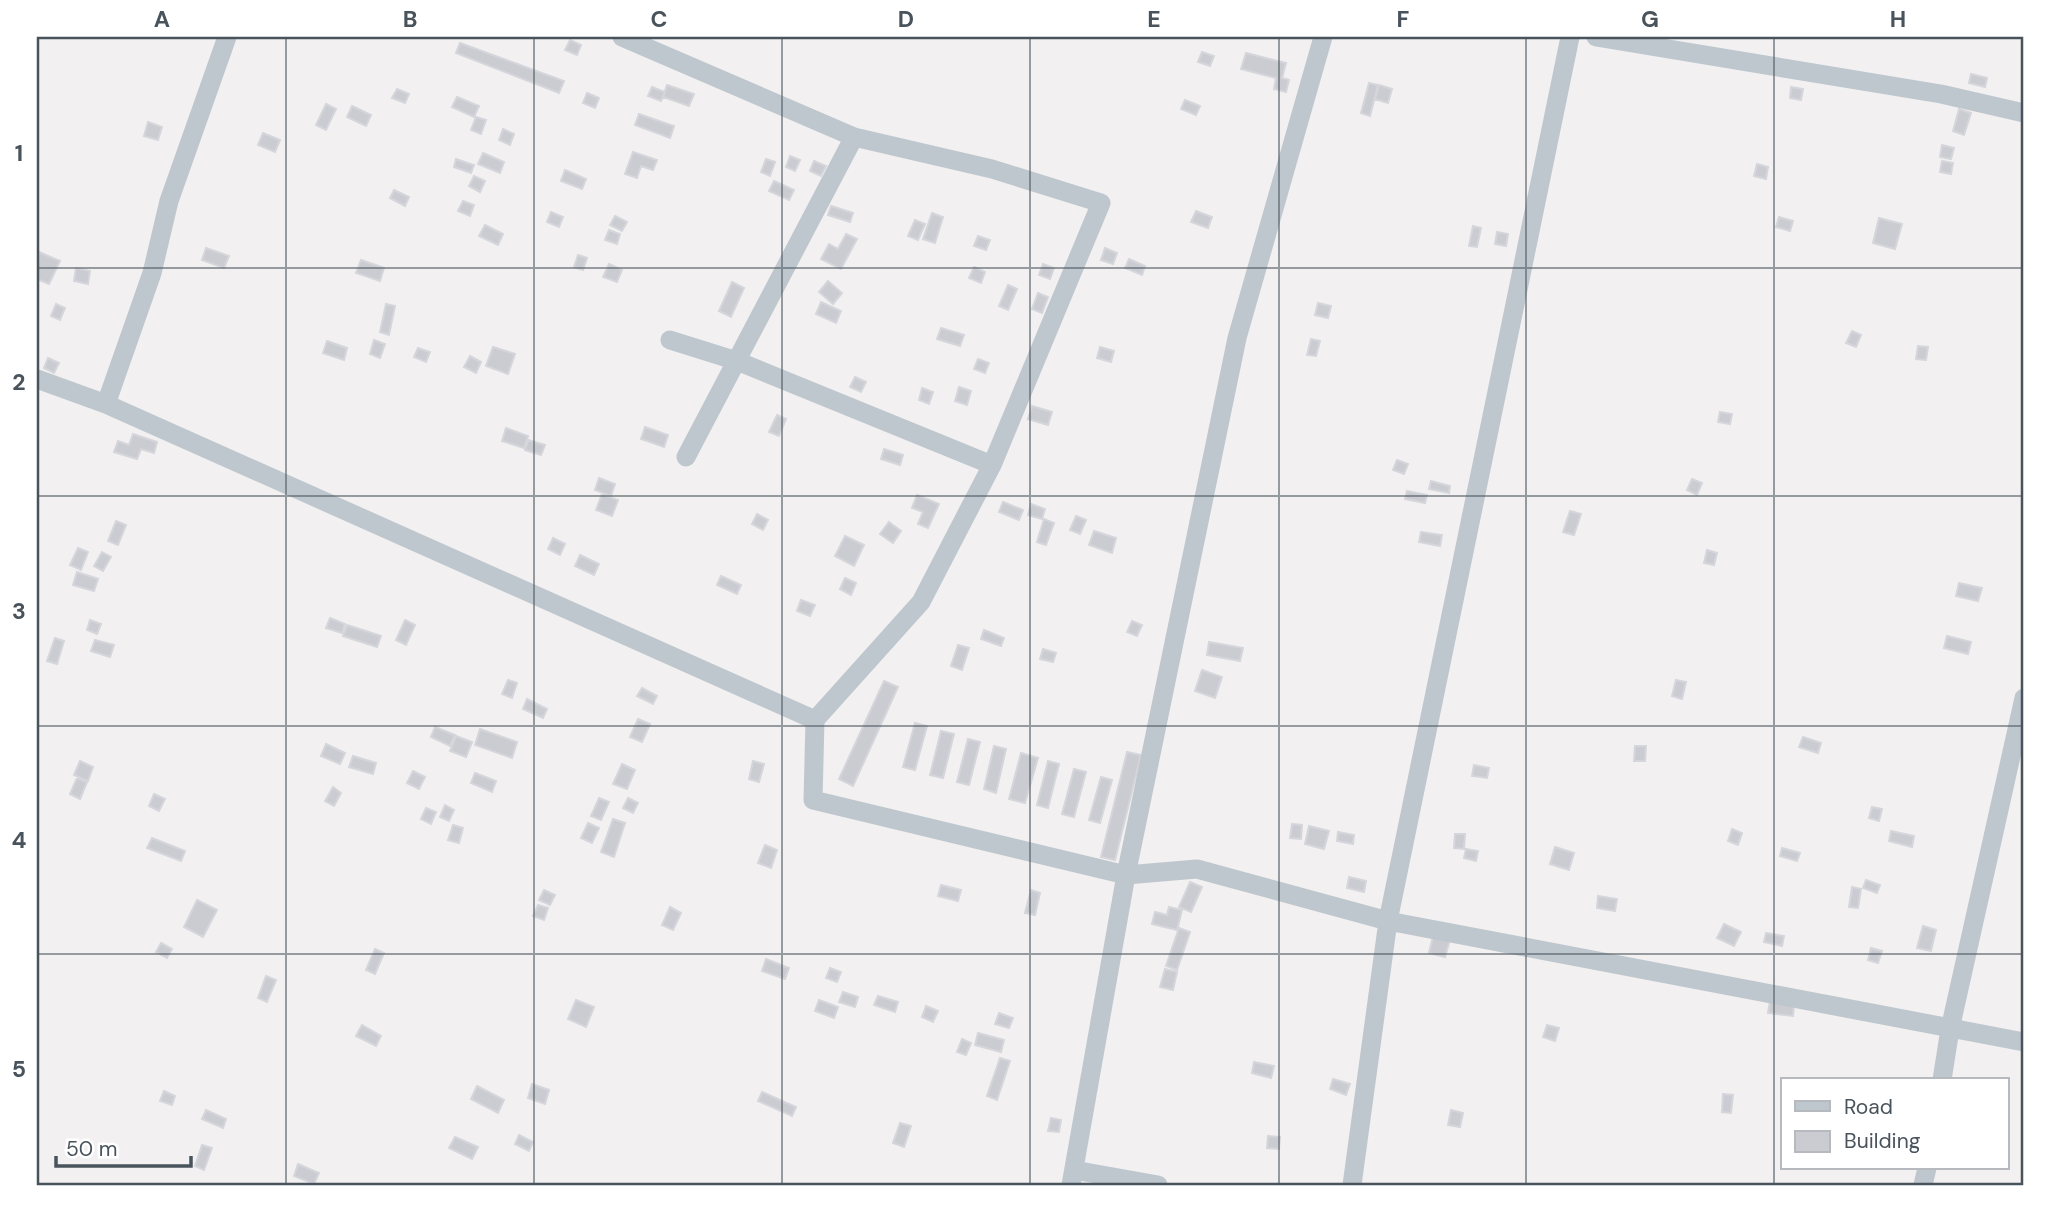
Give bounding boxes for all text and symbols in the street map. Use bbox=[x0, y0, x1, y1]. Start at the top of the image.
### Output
text: A bbox=[154, 4, 170, 34]
text: B bbox=[403, 4, 417, 34]
text: C bbox=[651, 4, 667, 34]
text: D bbox=[898, 4, 914, 34]
text: E bbox=[1147, 4, 1161, 34]
text: F bbox=[1397, 4, 1410, 34]
text: G bbox=[1641, 4, 1659, 34]
text: H bbox=[1890, 4, 1906, 34]
text: 1 bbox=[15, 138, 23, 168]
text: 2 bbox=[12, 367, 26, 397]
text: 3 bbox=[12, 596, 26, 626]
text: 4 bbox=[12, 825, 27, 855]
text: 5 bbox=[12, 1054, 26, 1084]
legend bbox=[1781, 1078, 2008, 1170]
text: Road bbox=[1844, 1093, 1893, 1121]
scale bar bbox=[56, 1124, 191, 1168]
text: Building bbox=[1844, 1127, 1921, 1155]
text: 50 m bbox=[66, 1135, 117, 1163]

